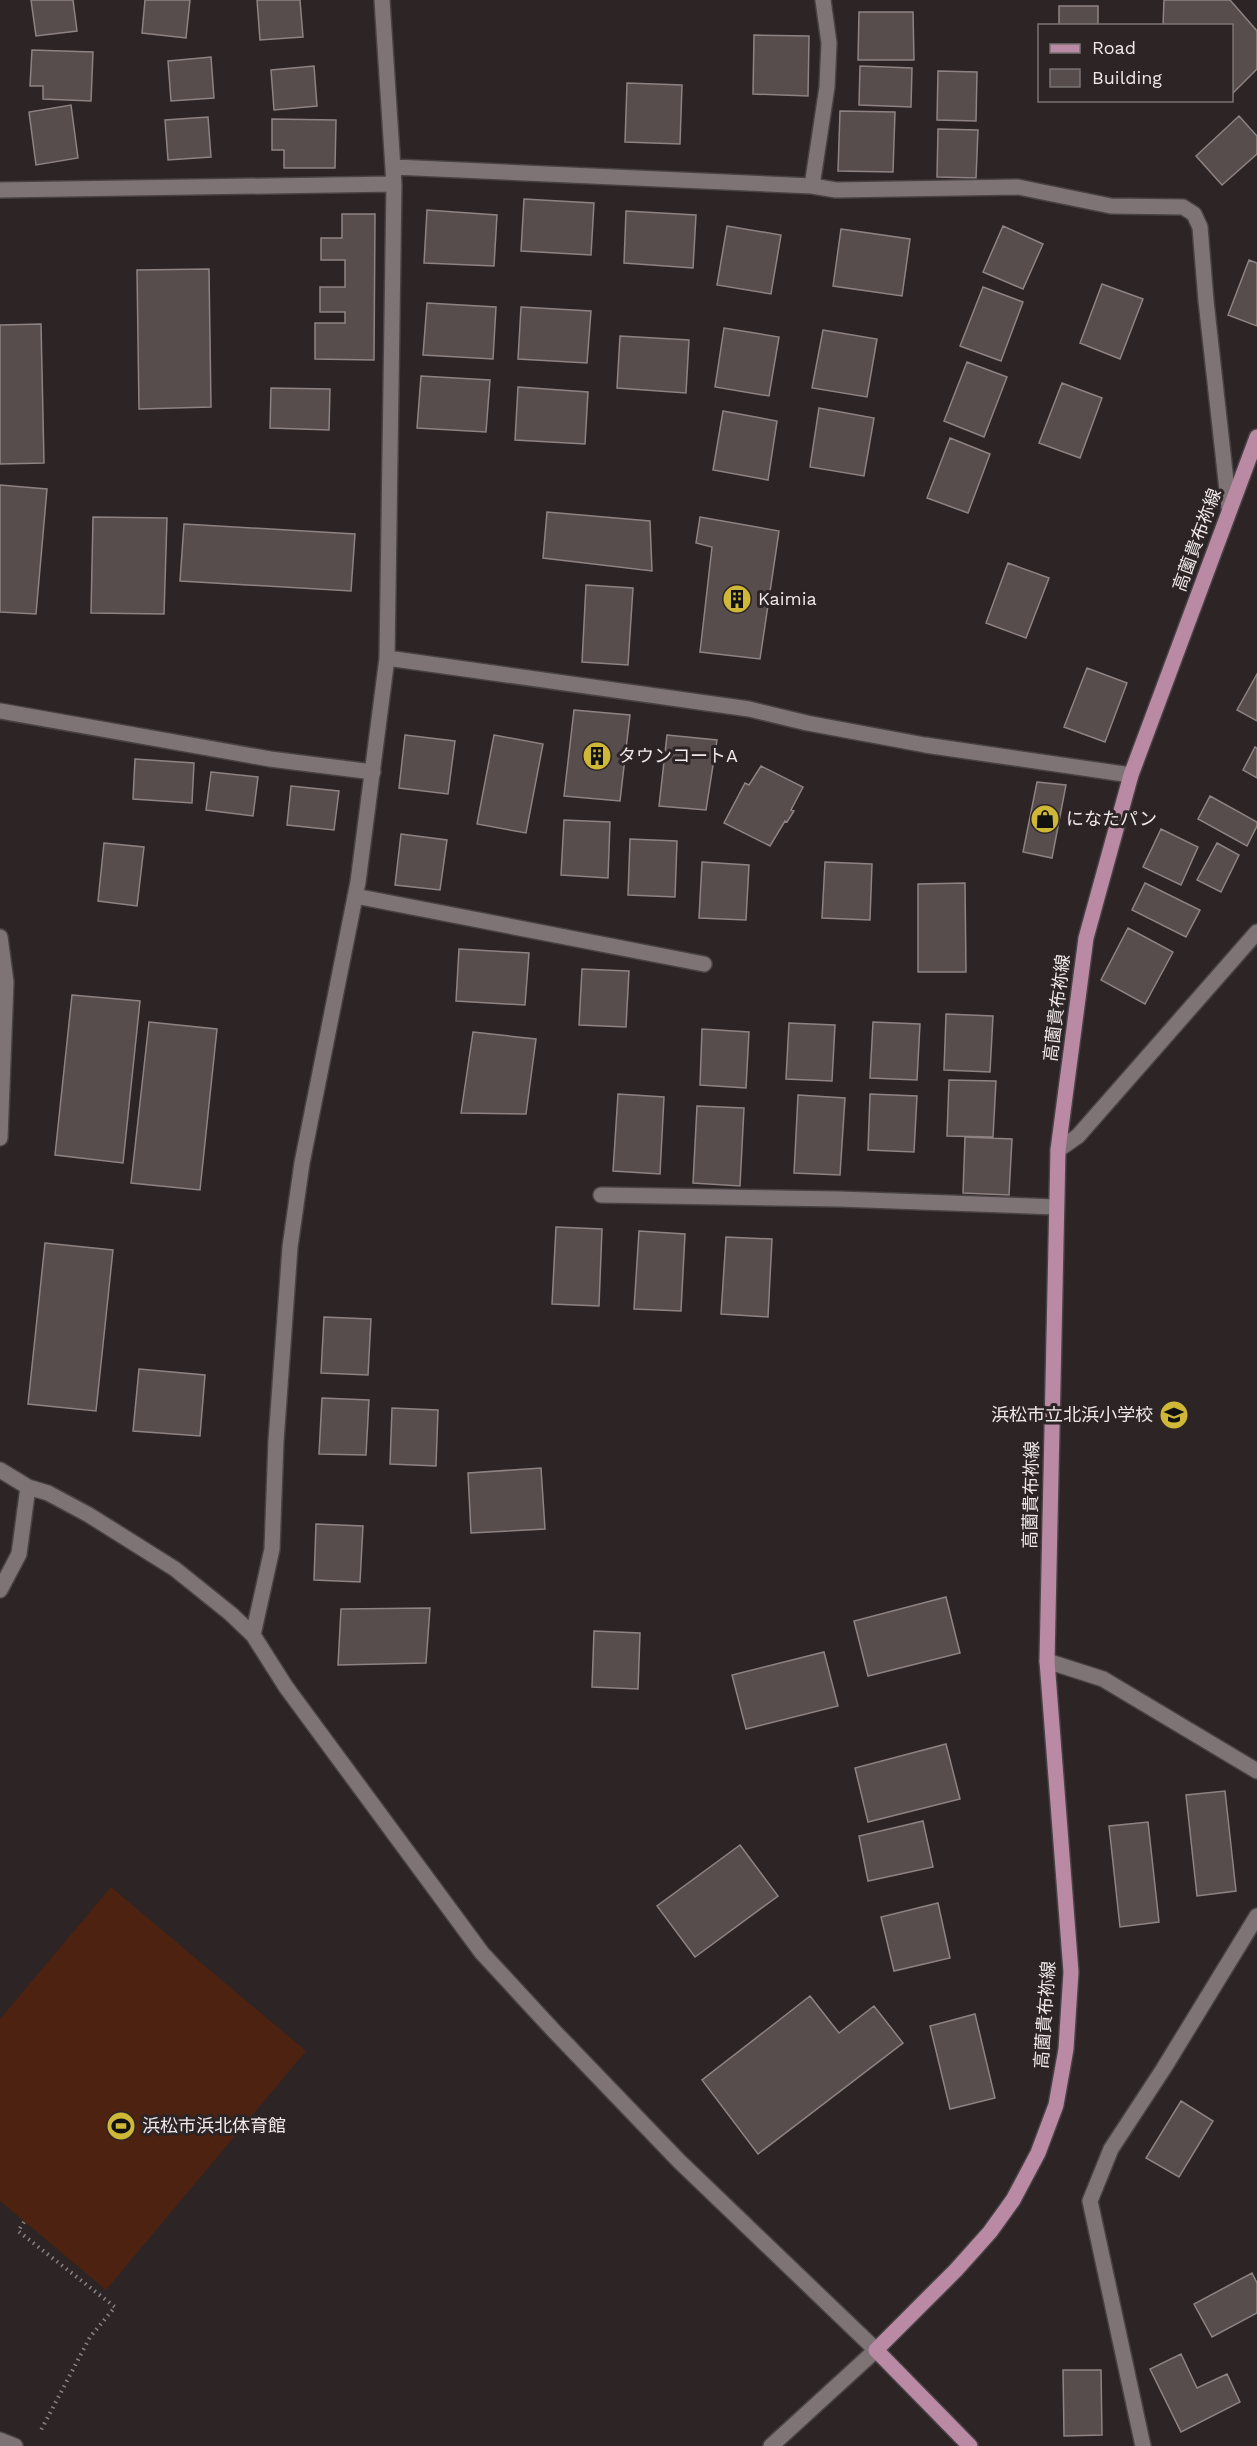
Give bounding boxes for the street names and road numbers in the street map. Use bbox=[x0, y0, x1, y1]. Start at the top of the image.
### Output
street label: 高薗貴布祢線 bbox=[1168, 485, 1225, 594]
street label: 高薗貴布祢線 bbox=[1040, 953, 1074, 1063]
street label: 高薗貴布祢線 bbox=[1019, 1441, 1042, 1549]
street label: 高薗貴布祢線 bbox=[1030, 1960, 1059, 2070]

